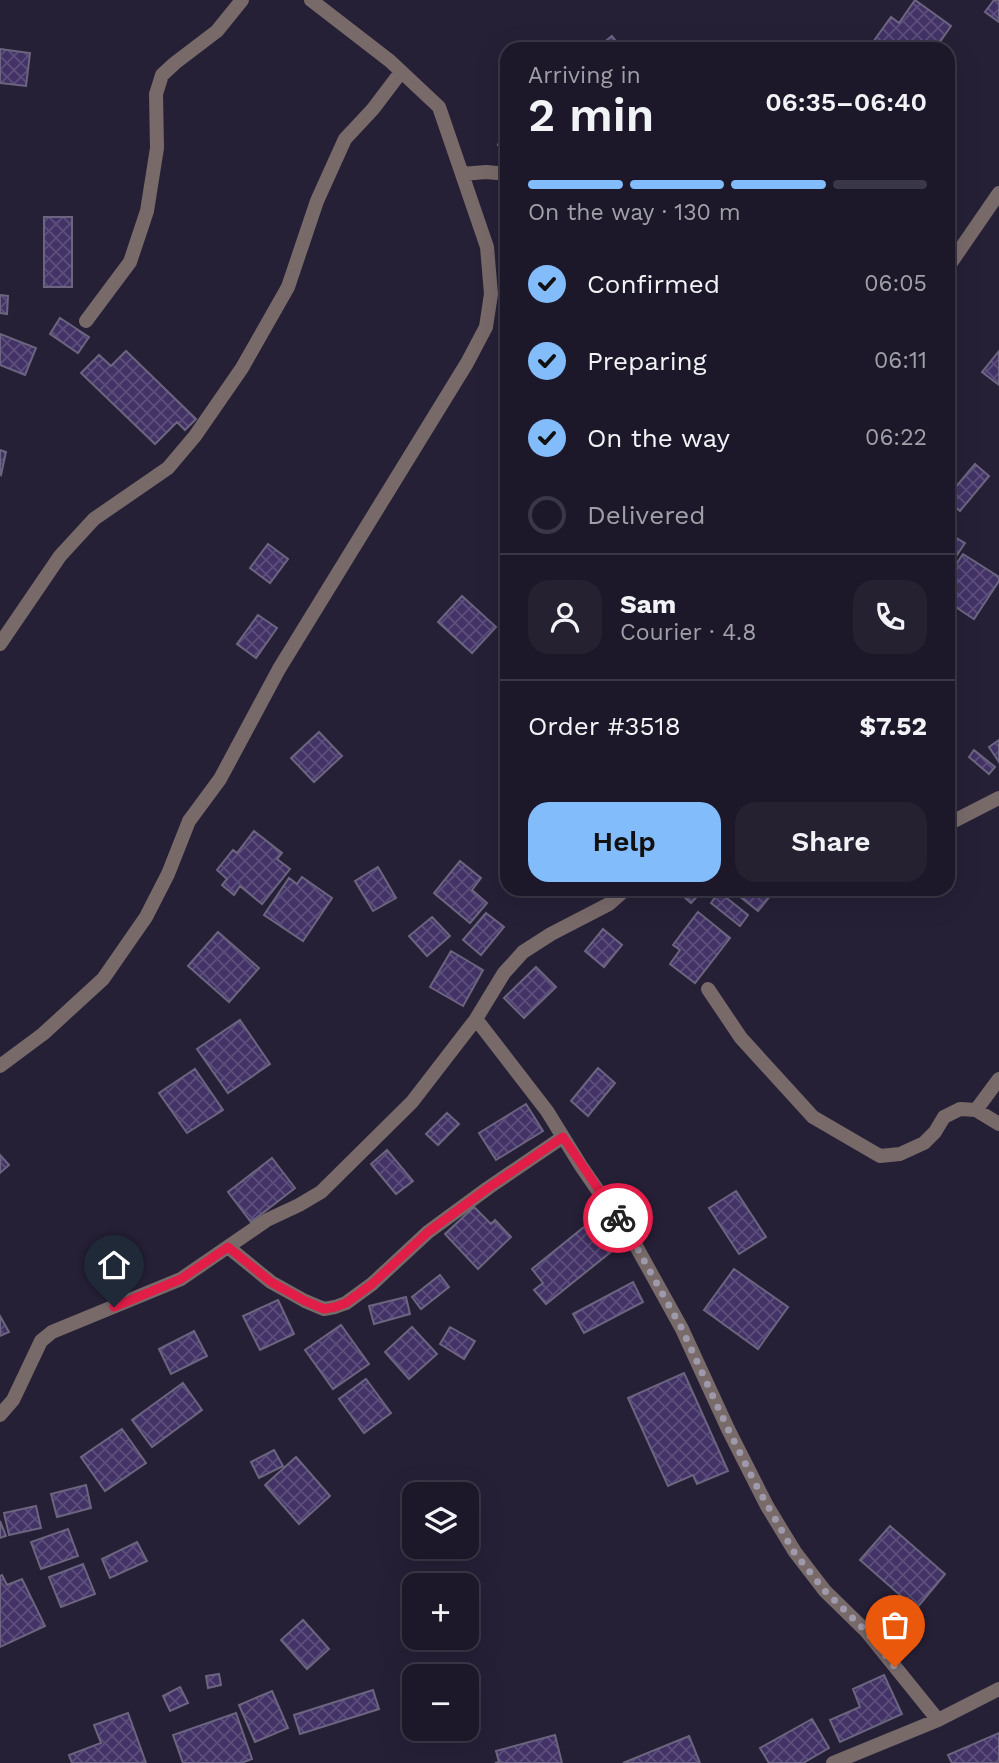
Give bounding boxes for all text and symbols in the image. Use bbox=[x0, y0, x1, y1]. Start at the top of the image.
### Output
text: Arriving in bbox=[528, 62, 641, 89]
text: 06:35–06:40 bbox=[765, 87, 927, 117]
text: 2 min bbox=[528, 88, 654, 142]
text: On the way · 130 m bbox=[528, 199, 741, 226]
icon: check bbox=[528, 265, 566, 303]
text: Confirmed bbox=[587, 269, 720, 299]
text: 06:05 bbox=[864, 270, 927, 297]
icon: check bbox=[528, 342, 566, 380]
text: Preparing bbox=[587, 346, 707, 376]
text: 06:11 bbox=[874, 347, 927, 374]
icon: check bbox=[528, 419, 566, 457]
text: On the way bbox=[587, 423, 730, 453]
text: 06:22 bbox=[865, 424, 927, 451]
text: Delivered bbox=[587, 500, 706, 530]
button: person bbox=[528, 580, 602, 654]
button: phone bbox=[853, 580, 927, 654]
text: Sam bbox=[620, 589, 676, 619]
text: Courier · 4.8 bbox=[620, 619, 756, 646]
text: Order #3518 bbox=[528, 711, 681, 741]
text: $7.52 bbox=[859, 711, 927, 741]
button: Help bbox=[528, 802, 721, 882]
button: Share bbox=[735, 802, 927, 882]
courier bbox=[583, 1183, 653, 1253]
icon: bike bbox=[599, 1199, 637, 1237]
pin bbox=[84, 1235, 144, 1307]
icon: home bbox=[95, 1246, 133, 1284]
map controls bbox=[402, 1482, 479, 1741]
button: layers bbox=[402, 1482, 479, 1559]
button: + bbox=[402, 1573, 479, 1650]
pin bbox=[865, 1595, 925, 1667]
icon: bag bbox=[876, 1606, 914, 1644]
button: − bbox=[402, 1664, 479, 1741]

